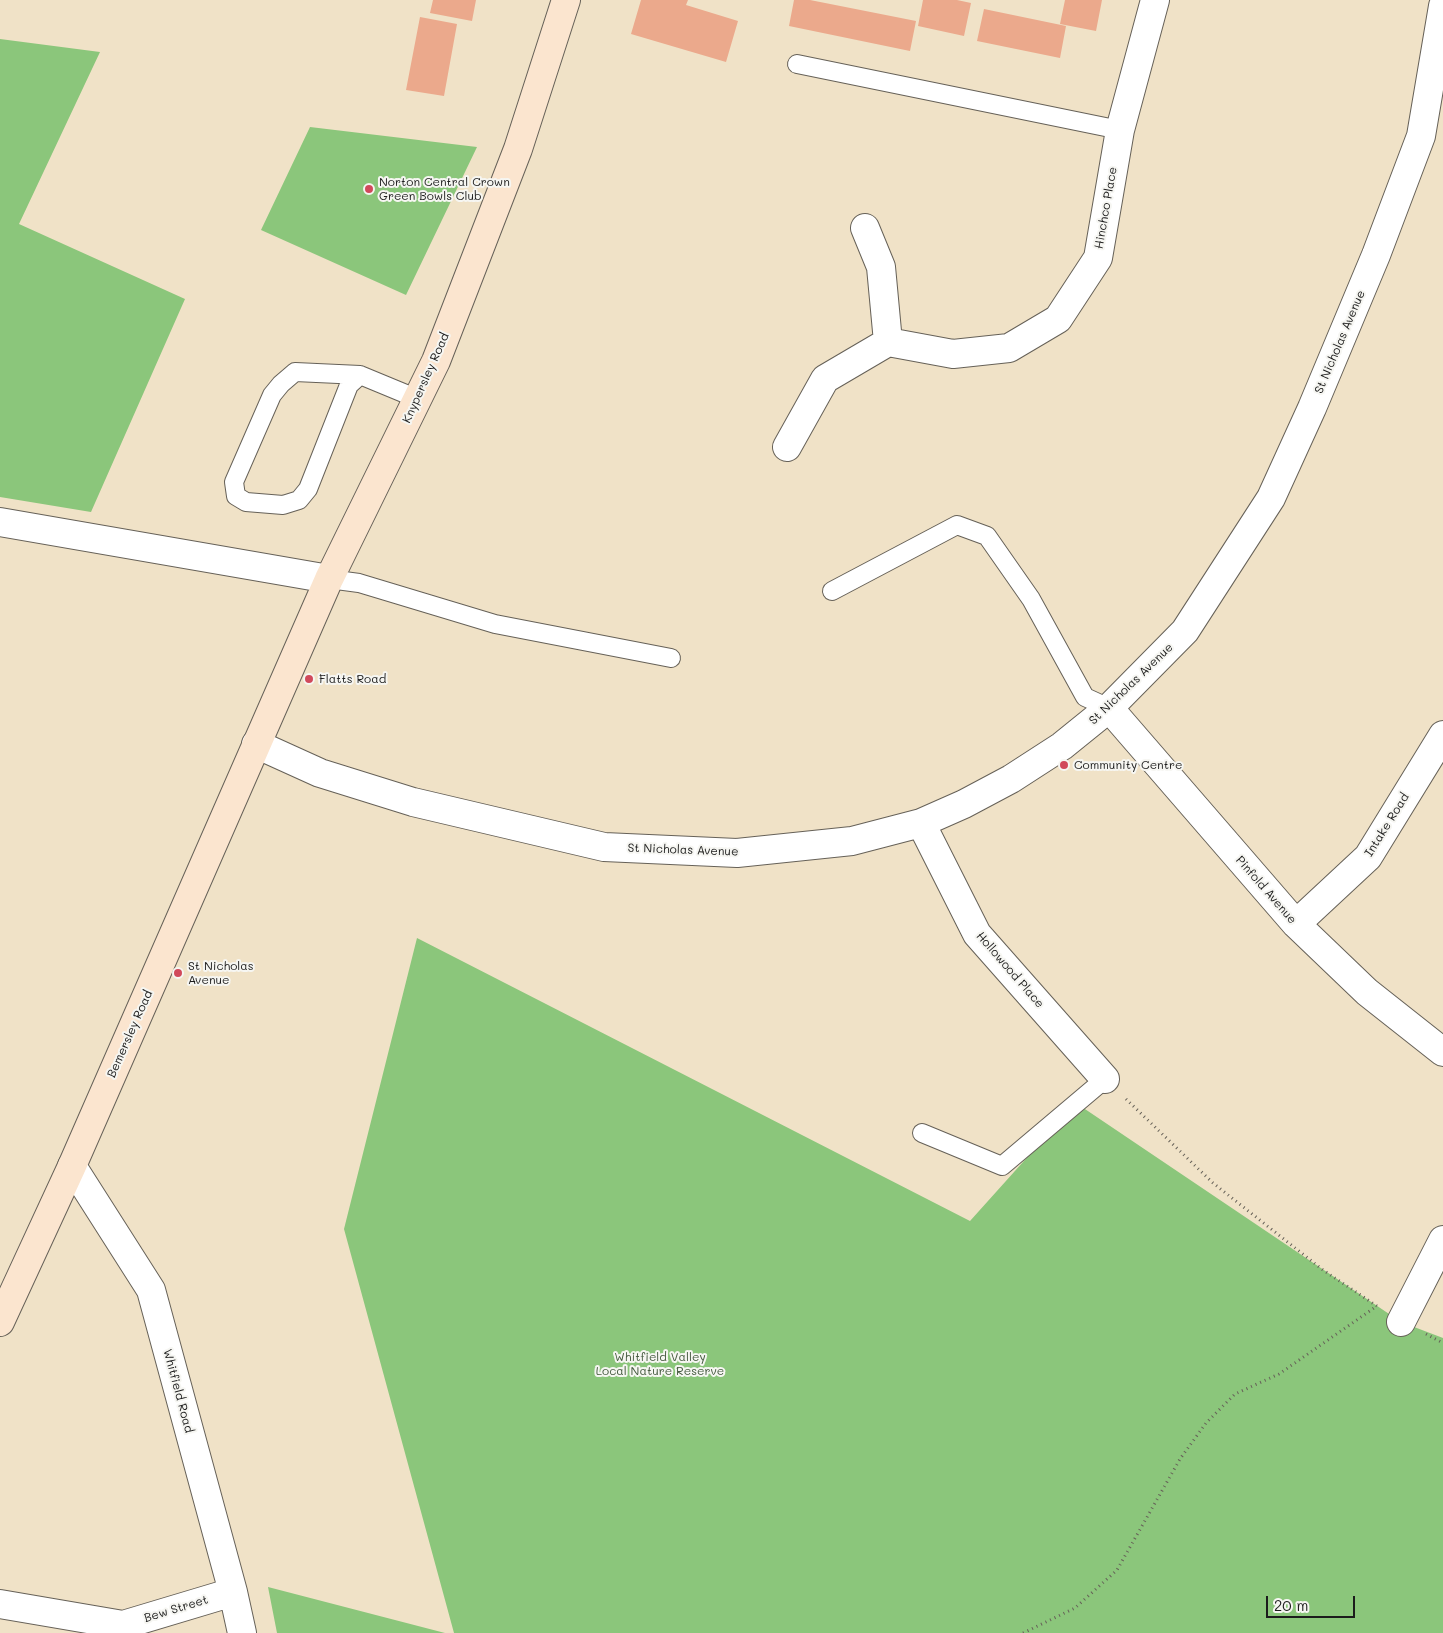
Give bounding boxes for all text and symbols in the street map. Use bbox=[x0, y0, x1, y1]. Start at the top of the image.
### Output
street label: Hinchco Place bbox=[1092, 166, 1120, 250]
place label: Norton Central Crown Green Bowls Club bbox=[379, 175, 510, 203]
marker: Norton Central Crown Green Bowls Club bbox=[363, 183, 375, 195]
street label: St Nicholas Avenue bbox=[1312, 288, 1368, 396]
street label: Knypersley Road bbox=[400, 331, 452, 425]
street label: St Nicholas Avenue bbox=[1086, 640, 1176, 728]
place label: Flatts Road bbox=[319, 672, 386, 686]
marker: Flatts Road bbox=[303, 673, 315, 685]
place label: Community Centre bbox=[1074, 758, 1182, 772]
marker: Community Centre bbox=[1058, 759, 1070, 771]
street label: Intake Road bbox=[1362, 791, 1412, 859]
street label: St Nicholas Avenue bbox=[627, 841, 739, 859]
street label: Pinfold Avenue bbox=[1233, 853, 1299, 927]
street label: Hollowood Place bbox=[973, 929, 1047, 1011]
place label: St Nicholas Avenue bbox=[188, 959, 254, 987]
marker: St Nicholas Avenue bbox=[172, 967, 184, 979]
street label: Bemersley Road bbox=[104, 988, 156, 1080]
street label: Whitfield Road bbox=[160, 1347, 196, 1435]
park label: Whitfield Valley Local Nature Reserve bbox=[596, 1350, 724, 1378]
scale bar bbox=[1268, 1586, 1357, 1618]
street label: Bew Street bbox=[142, 1592, 210, 1626]
text: 20 m bbox=[1274, 1595, 1308, 1615]

